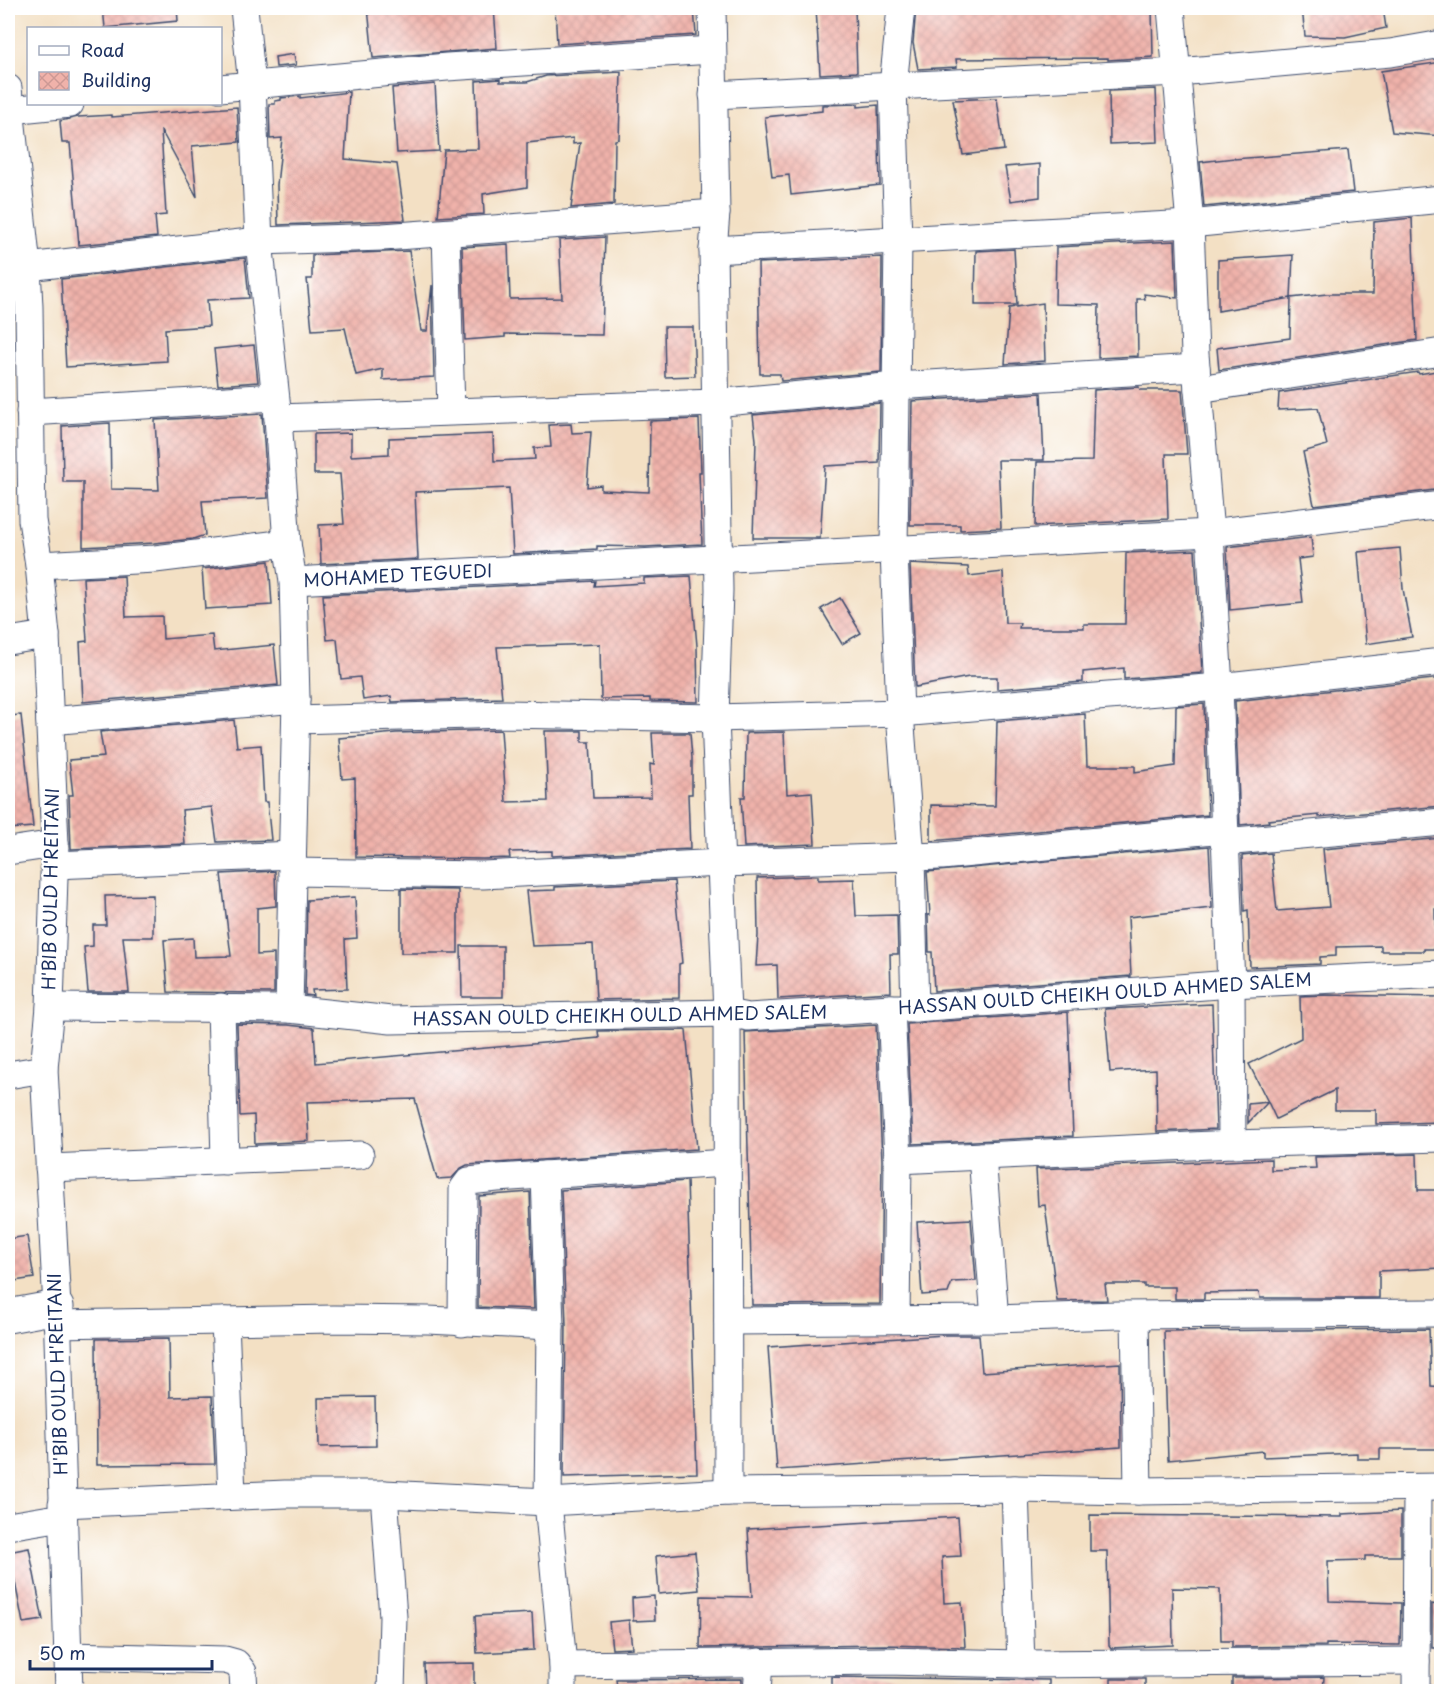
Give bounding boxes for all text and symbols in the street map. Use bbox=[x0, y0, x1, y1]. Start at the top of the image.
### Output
legend bbox=[27, 27, 222, 105]
text: Road bbox=[81, 36, 125, 63]
text: Building bbox=[81, 66, 151, 93]
street label: MOHAMED TEGUEDI bbox=[303, 556, 493, 593]
street label: H'BIB OULD H'REITANI bbox=[34, 787, 65, 990]
street label: HASSAN OULD CHEIKH OULD AHMED SALEM bbox=[897, 965, 1313, 1020]
street label: HASSAN OULD CHEIKH OULD AHMED SALEM bbox=[412, 997, 828, 1032]
street label: H'BIB OULD H'REITANI bbox=[39, 1272, 74, 1476]
scale bar bbox=[30, 1633, 212, 1671]
text: 50 m bbox=[39, 1639, 86, 1666]

